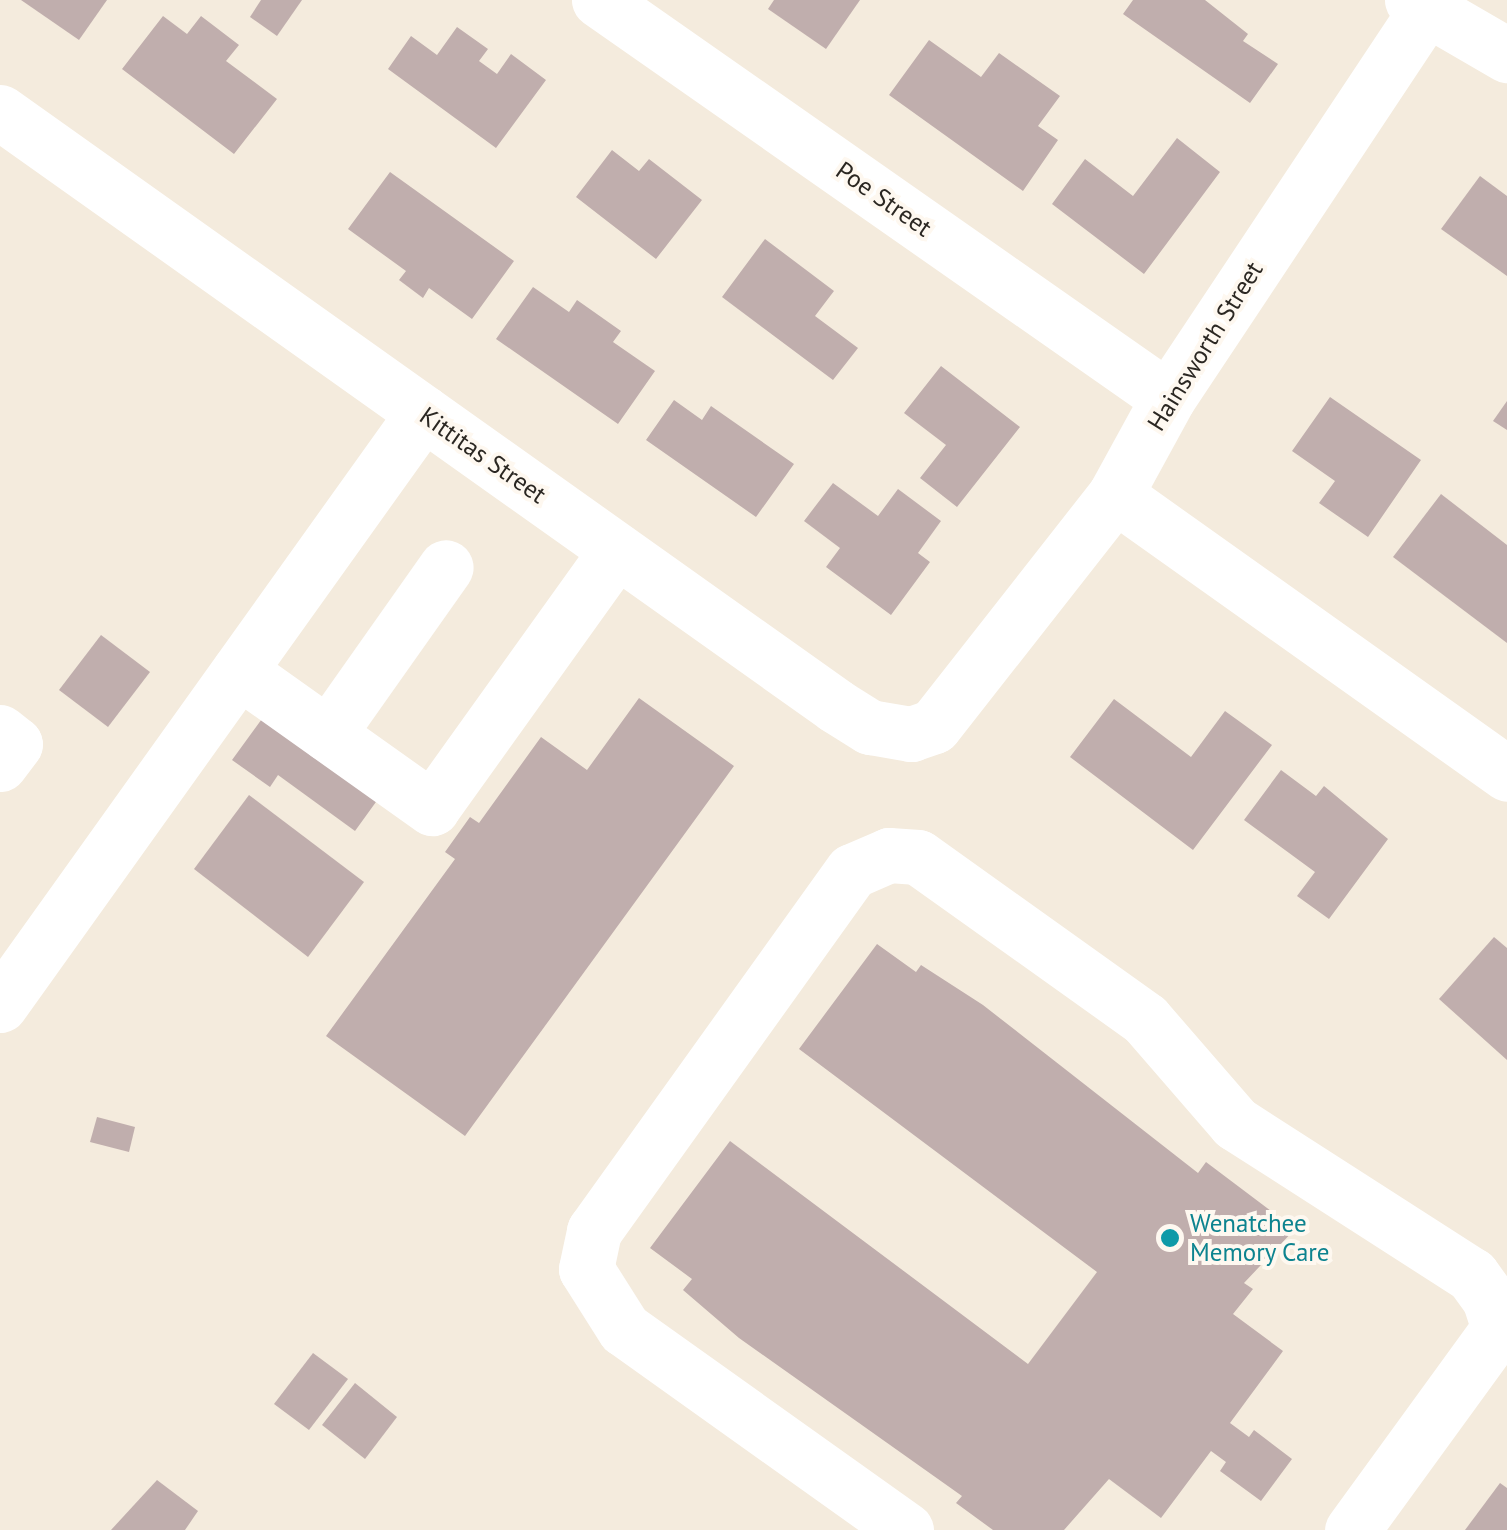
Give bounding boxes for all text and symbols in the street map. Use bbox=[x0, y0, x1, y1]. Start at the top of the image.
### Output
street label: Poe Street bbox=[830, 155, 938, 243]
street label: Hainsworth Street bbox=[1141, 256, 1269, 436]
street label: Kittitas Street bbox=[414, 400, 552, 510]
place label: Wenatchee Memory Care bbox=[1190, 1209, 1330, 1268]
marker: Wenatchee Memory Care bbox=[1159, 1227, 1181, 1249]

